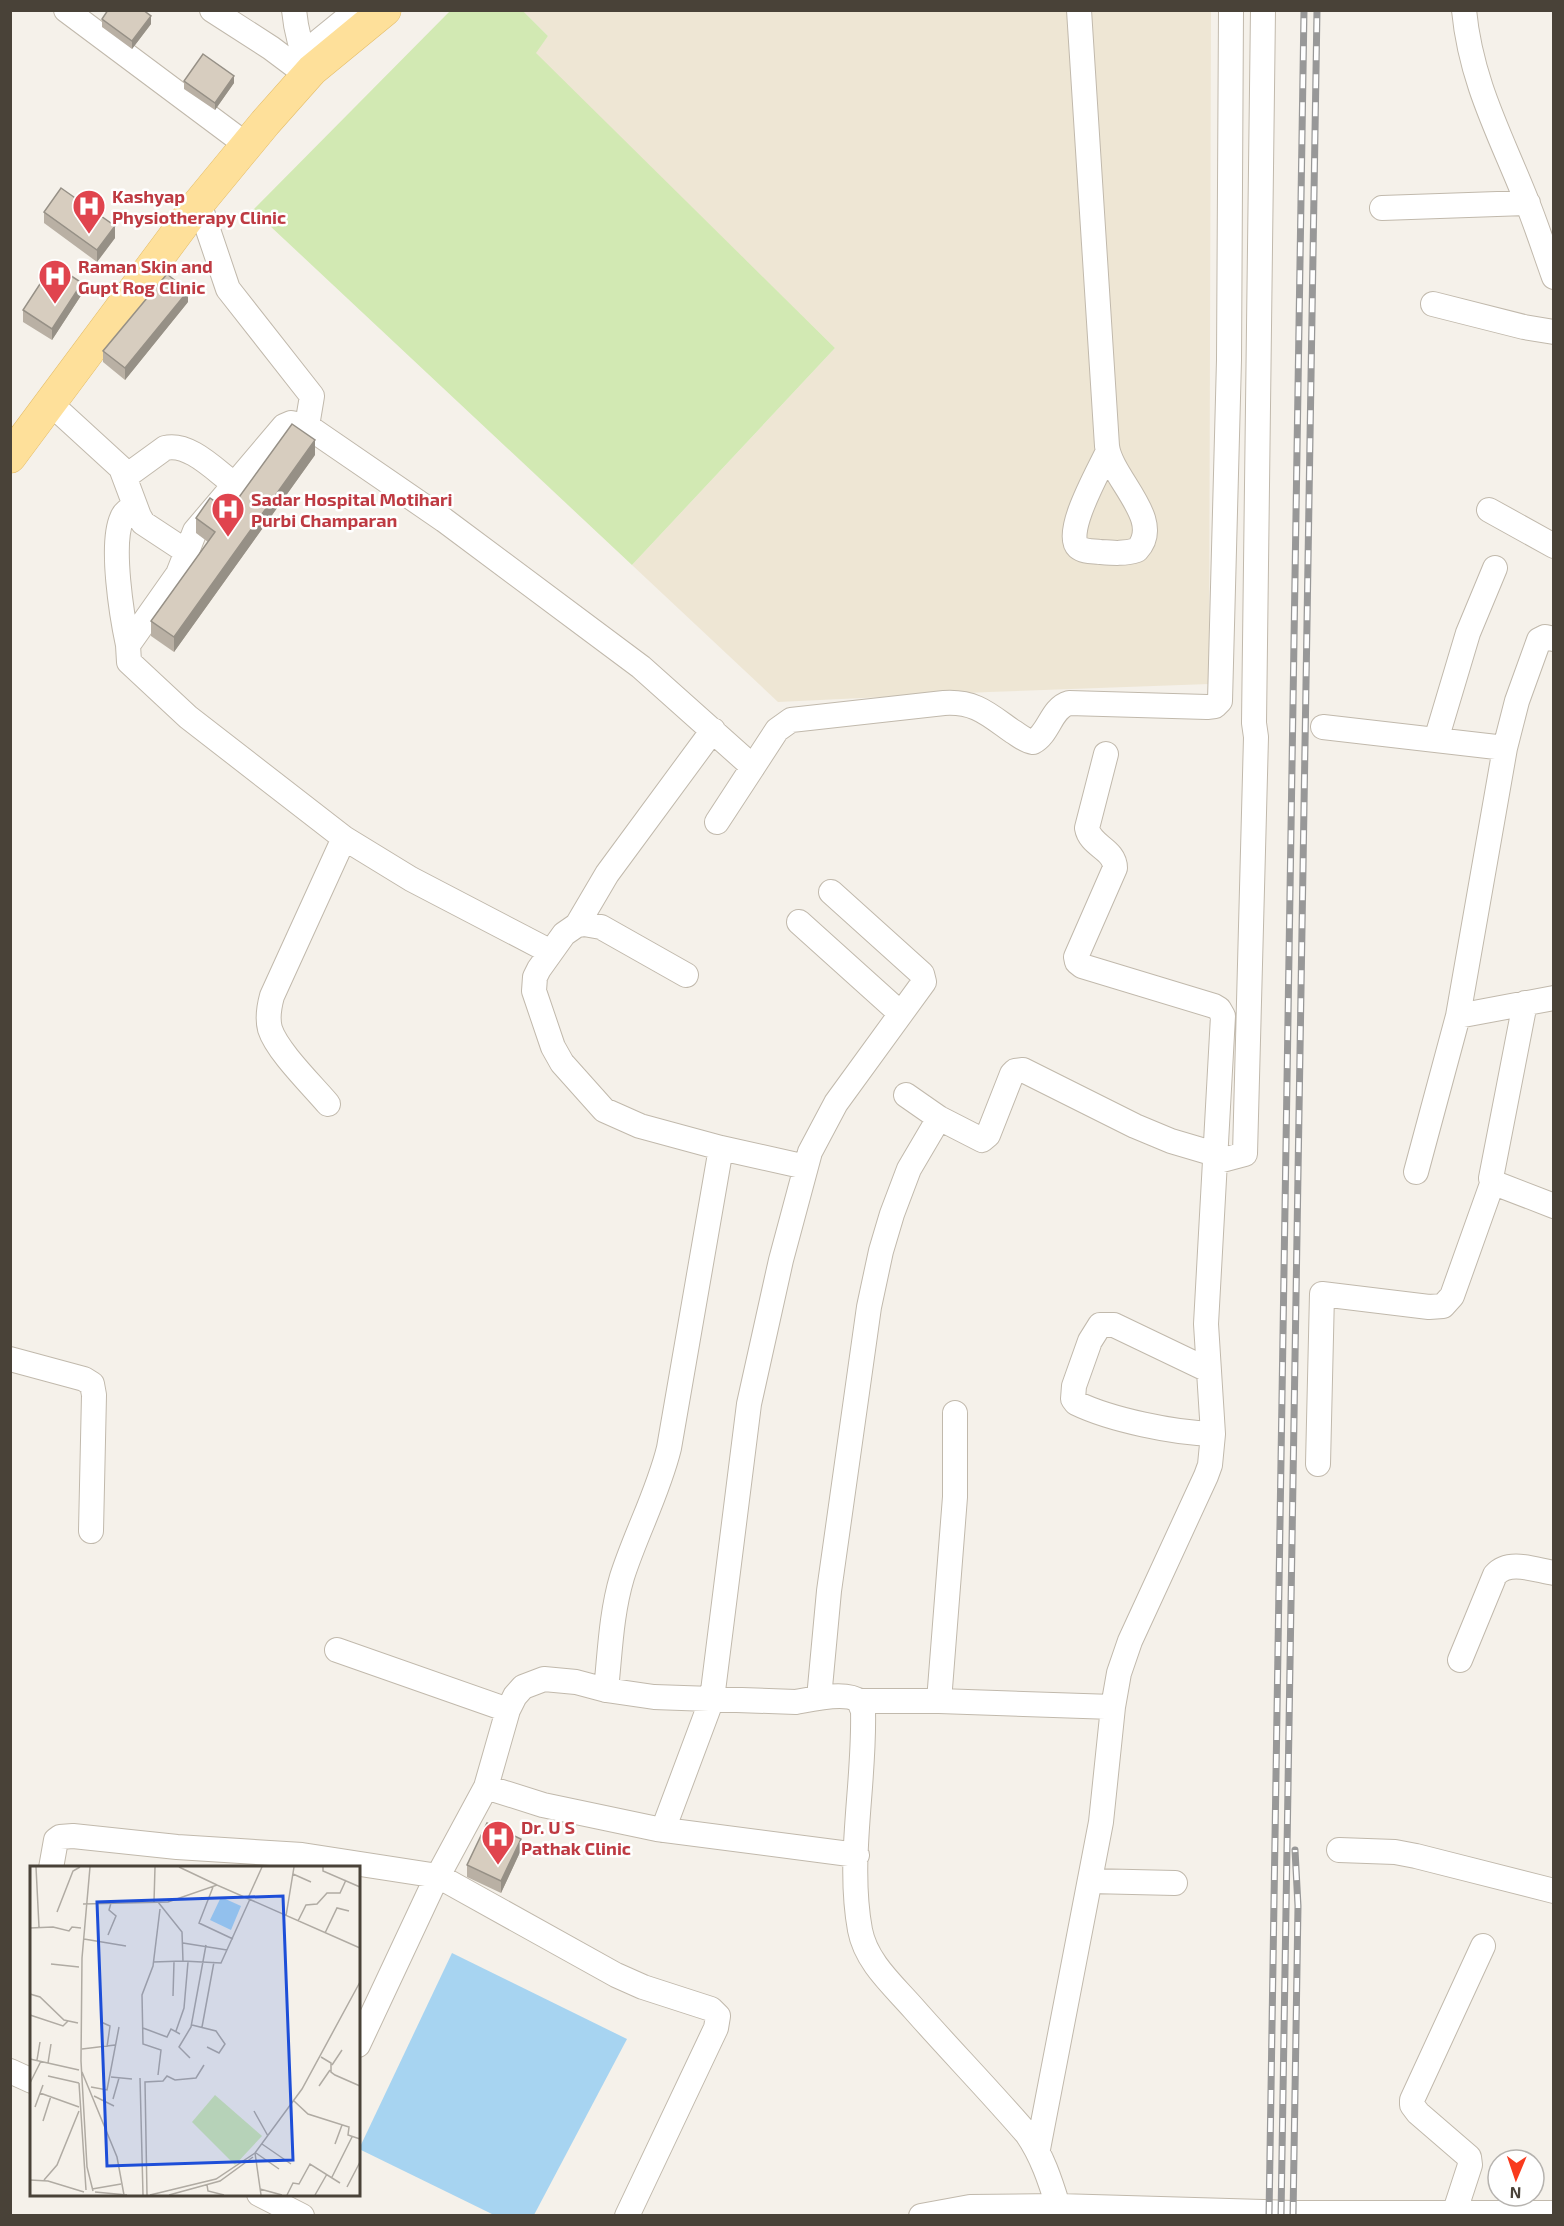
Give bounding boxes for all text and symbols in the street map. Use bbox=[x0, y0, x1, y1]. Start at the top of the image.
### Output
place label: Kashyap Physiotherapy Clinic bbox=[112, 185, 286, 228]
hospital icon: Kashyap Physiotherapy Clinic bbox=[71, 188, 107, 235]
place label: Raman Skin and Gupt Rog Clinic bbox=[78, 255, 213, 298]
hospital icon: Raman Skin and Gupt Rog Clinic bbox=[37, 258, 73, 305]
place label: Sadar Hospital Motihari Purbi Champaran bbox=[251, 488, 453, 531]
hospital icon: Sadar Hospital Motihari Purbi Champaran bbox=[210, 491, 246, 538]
place label: Dr. U S Pathak Clinic bbox=[521, 1816, 631, 1859]
hospital icon: Dr. U S Pathak Clinic bbox=[480, 1819, 516, 1866]
inset map bbox=[30, 1866, 360, 2196]
north arrow bbox=[1486, 2148, 1546, 2208]
text: N bbox=[1509, 2184, 1522, 2203]

